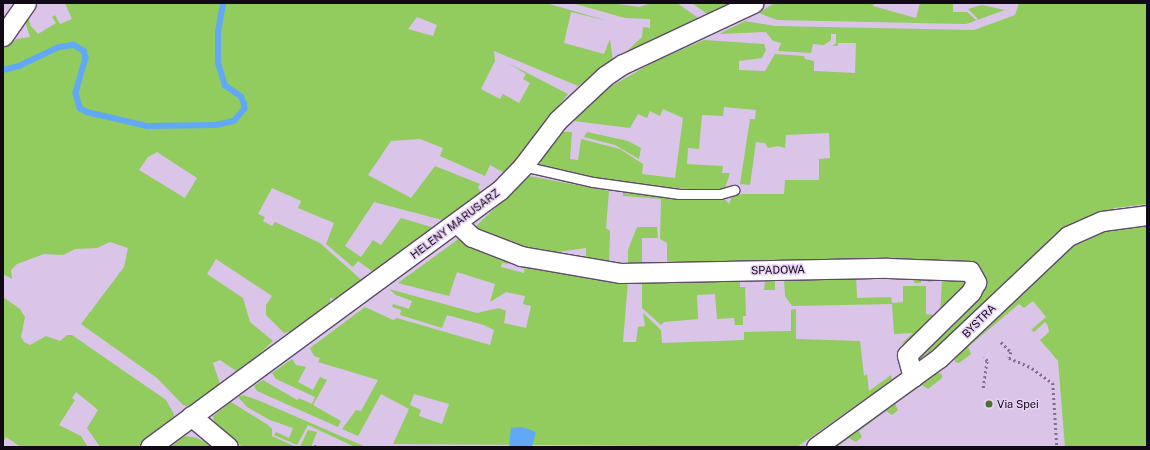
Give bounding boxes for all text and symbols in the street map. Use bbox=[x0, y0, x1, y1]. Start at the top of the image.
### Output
street label: HELENY MARUSARZ bbox=[408, 186, 502, 262]
street label: SPADOWA bbox=[751, 263, 805, 277]
street label: BYSTRA bbox=[959, 301, 999, 341]
place label: Via Spei bbox=[997, 397, 1039, 411]
marker: Via Spei bbox=[984, 399, 994, 409]

